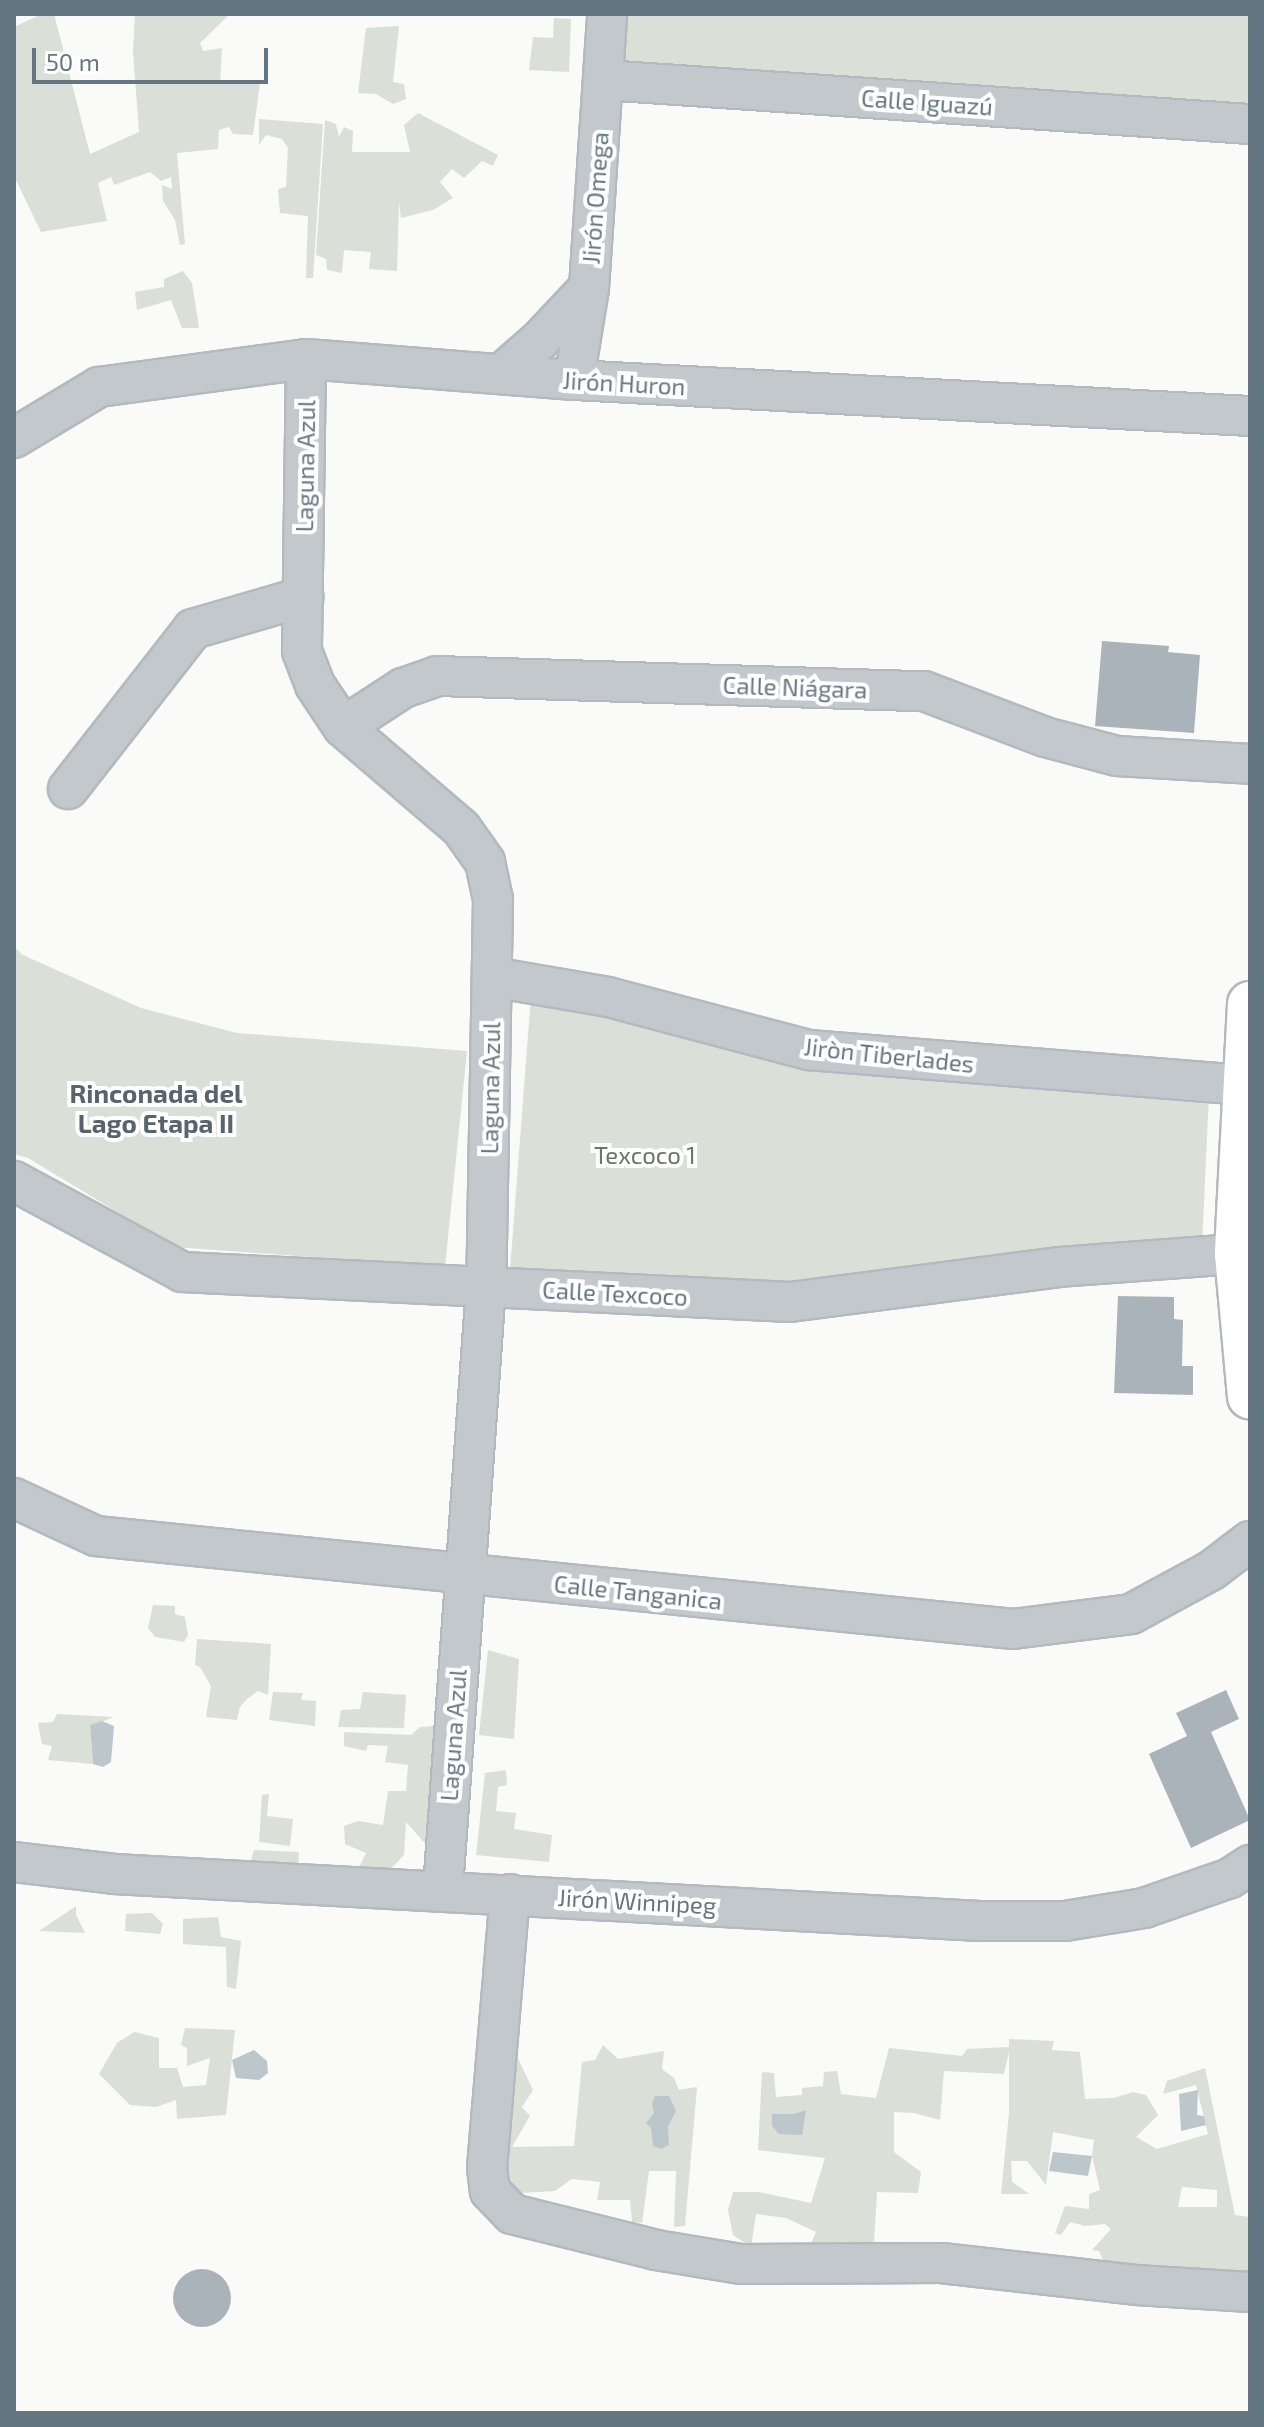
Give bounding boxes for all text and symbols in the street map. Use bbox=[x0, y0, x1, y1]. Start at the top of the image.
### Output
scale bar bbox=[36, 32, 272, 82]
text: 50 m bbox=[46, 47, 100, 76]
street label: Calle Iguazú bbox=[860, 83, 994, 121]
street label: Jirón Omega bbox=[576, 131, 614, 265]
street label: Jirón Huron bbox=[562, 365, 686, 401]
street label: Laguna Azul bbox=[289, 399, 321, 533]
street label: Calle Niágara bbox=[722, 670, 868, 704]
street label: Laguna Azul bbox=[474, 1021, 506, 1155]
street label: Jiròn Tiberlades bbox=[802, 1032, 976, 1078]
district label: Rinconada del Lago Etapa II bbox=[69, 1077, 243, 1138]
park label: Texcoco 1 bbox=[594, 1141, 696, 1169]
street label: Calle Texcoco bbox=[541, 1275, 689, 1311]
street label: Calle Tanganica bbox=[552, 1569, 724, 1615]
street label: Laguna Azul bbox=[434, 1668, 472, 1802]
street label: Jirón Winnipeg bbox=[557, 1882, 717, 1920]

